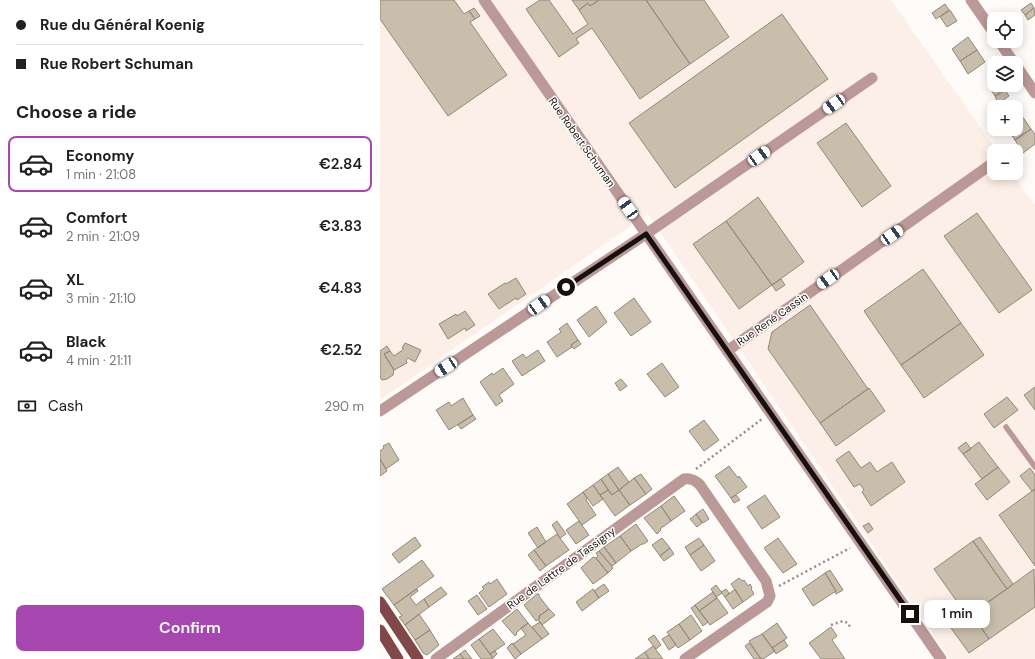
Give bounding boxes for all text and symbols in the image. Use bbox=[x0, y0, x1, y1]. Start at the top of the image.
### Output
map controls bbox=[987, 12, 1023, 180]
button: locate bbox=[987, 12, 1023, 48]
text: Rue du Général Koenig bbox=[40, 15, 205, 35]
text: Rue Robert Schuman bbox=[40, 54, 193, 74]
button: layers bbox=[987, 56, 1023, 92]
car bbox=[821, 92, 847, 116]
street label: Rue Robert Schuman bbox=[546, 94, 618, 190]
text: Choose a ride bbox=[16, 100, 137, 124]
button: + bbox=[987, 100, 1023, 136]
car bbox=[746, 144, 772, 168]
button: − bbox=[987, 144, 1023, 180]
icon: car bbox=[18, 146, 54, 182]
text: Economy bbox=[66, 146, 134, 166]
text: €2.84 bbox=[319, 154, 362, 174]
text: 1 min · 21:08 bbox=[66, 166, 136, 183]
car bbox=[616, 195, 640, 221]
icon: car bbox=[18, 208, 54, 244]
text: Comfort bbox=[66, 208, 127, 228]
text: €3.83 bbox=[319, 216, 362, 236]
car bbox=[879, 223, 905, 247]
text: 2 min · 21:09 bbox=[66, 228, 140, 245]
car bbox=[815, 267, 841, 291]
icon: car bbox=[18, 270, 54, 306]
text: XL bbox=[66, 270, 84, 290]
text: €4.83 bbox=[319, 278, 362, 298]
route start bbox=[557, 278, 575, 296]
street label: Rue René Cassin bbox=[734, 289, 810, 349]
text: 3 min · 21:10 bbox=[66, 290, 136, 307]
car bbox=[526, 293, 552, 317]
icon: car bbox=[18, 332, 54, 368]
text: Black bbox=[66, 332, 106, 352]
text: €2.52 bbox=[320, 340, 362, 360]
text: 4 min · 21:11 bbox=[66, 352, 131, 369]
car bbox=[433, 355, 459, 379]
icon: cash bbox=[16, 395, 38, 417]
text: Cash bbox=[48, 396, 83, 416]
text: 290 m bbox=[325, 398, 364, 415]
street label: Rue de Lattre de Tassigny bbox=[504, 524, 618, 612]
callout: 1 min bbox=[924, 600, 990, 628]
button: Confirm bbox=[16, 605, 364, 651]
route end bbox=[901, 605, 919, 623]
text: 1 min bbox=[941, 605, 973, 622]

